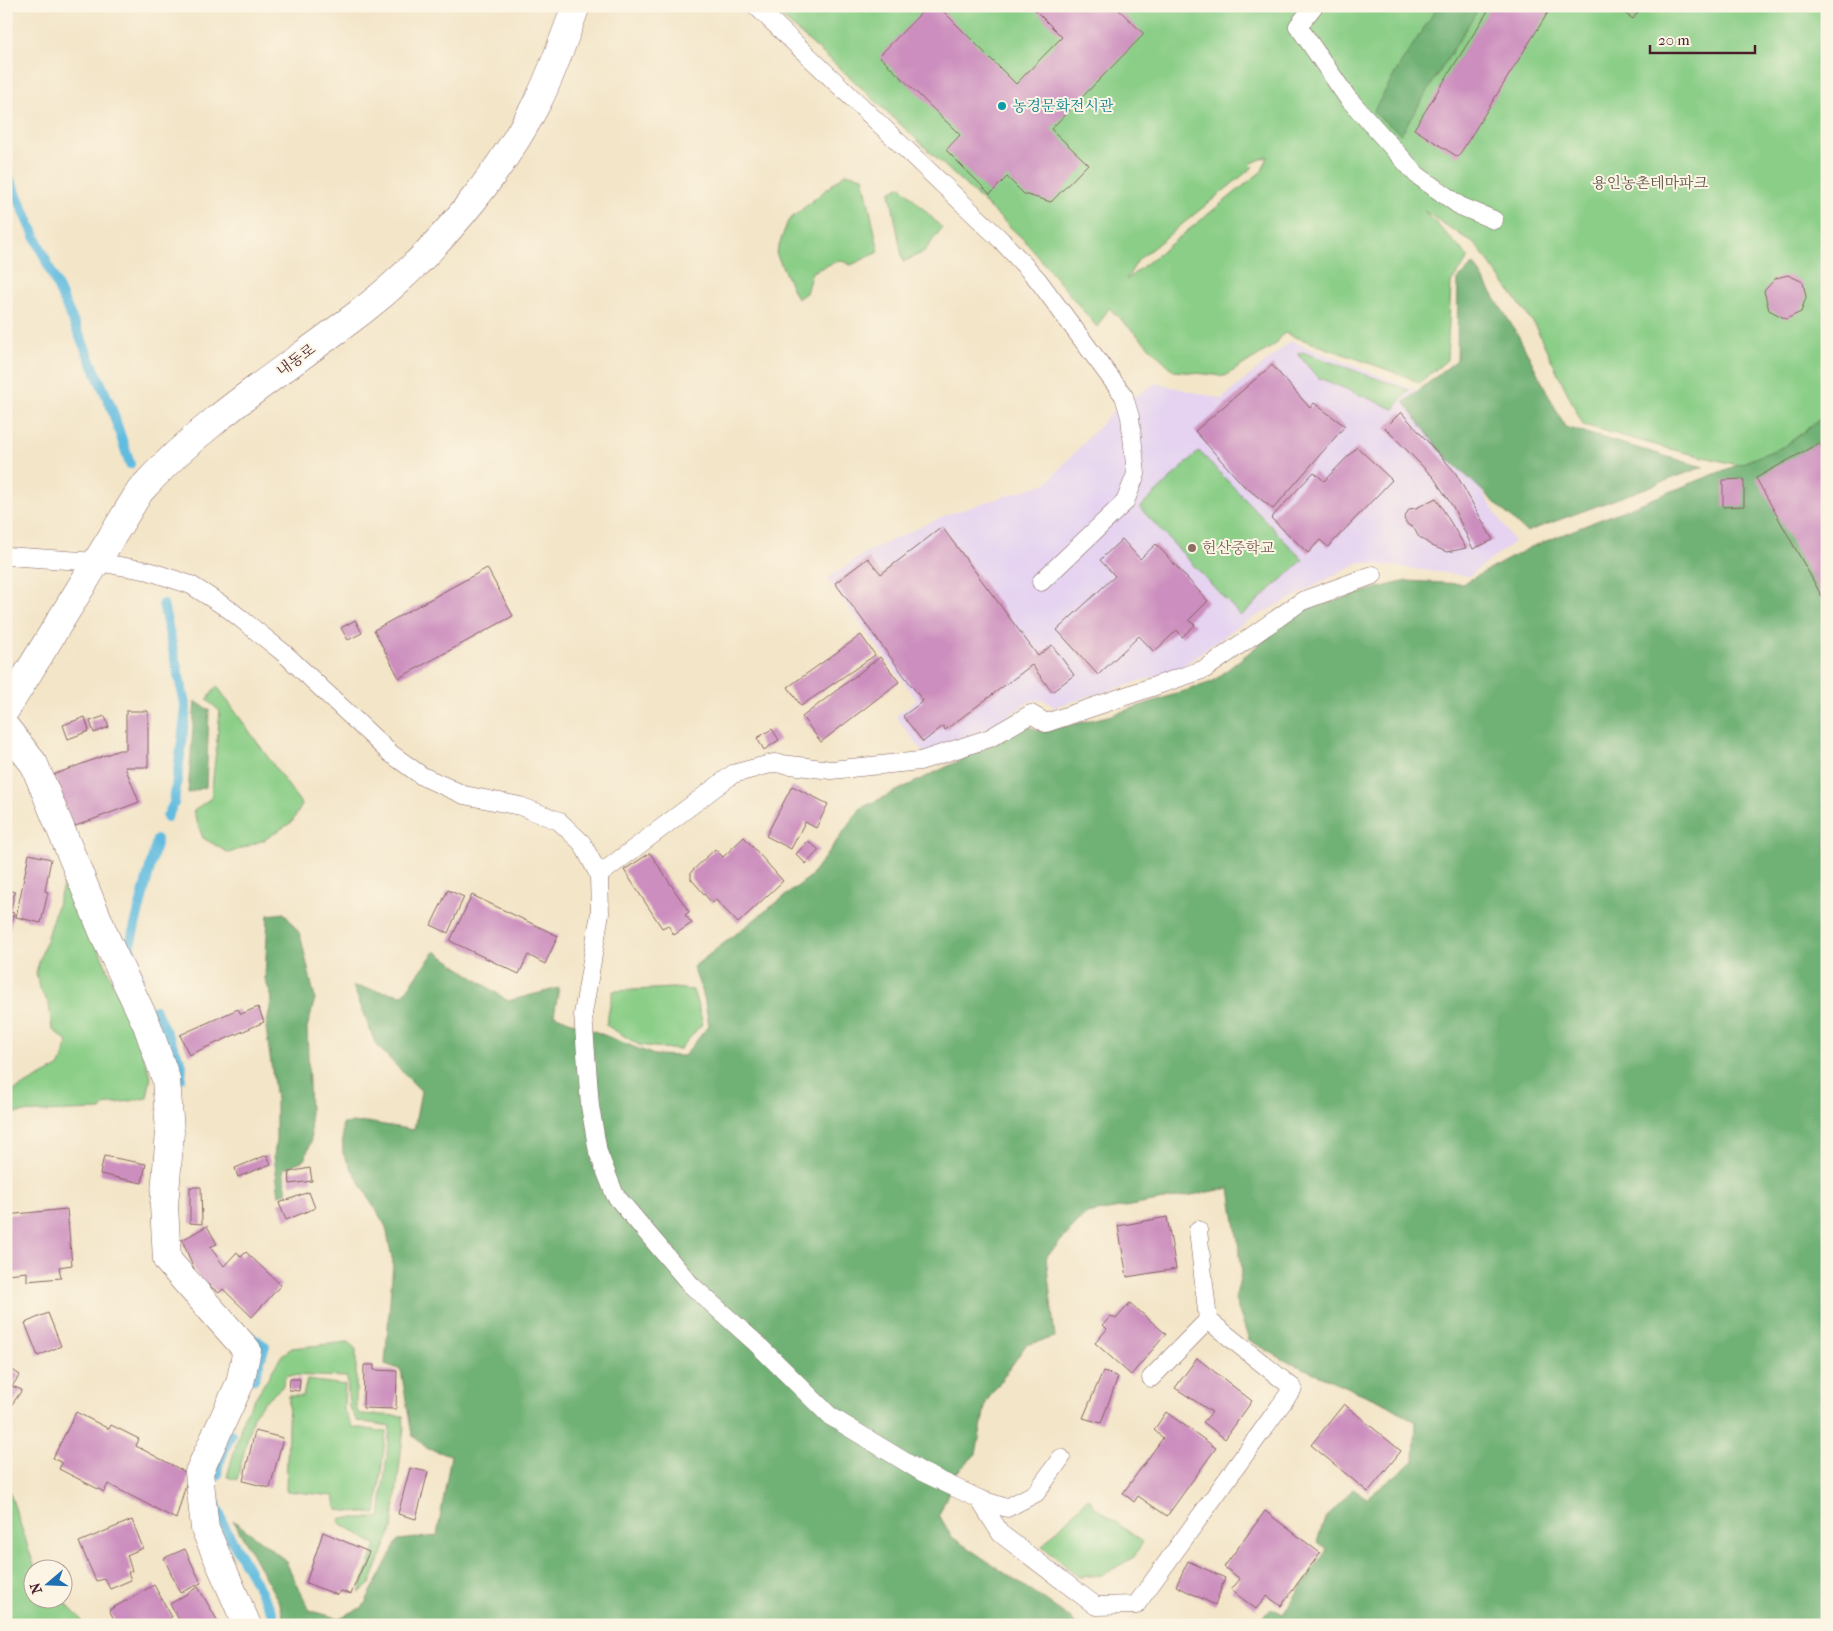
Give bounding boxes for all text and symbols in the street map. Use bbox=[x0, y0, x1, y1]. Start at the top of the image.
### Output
scale bar bbox=[1650, 22, 1756, 54]
text: 20 m bbox=[1658, 31, 1690, 49]
place label: 농경문화전시관 bbox=[1012, 97, 1114, 115]
marker: 농경문화전시관 bbox=[996, 100, 1008, 112]
park label: 용인농촌테마파크 bbox=[1592, 174, 1708, 192]
street label: 내동로 bbox=[273, 340, 319, 380]
place label: 헌산중학교 bbox=[1202, 539, 1275, 557]
marker: 헌산중학교 bbox=[1186, 542, 1198, 554]
north arrow bbox=[22, 1558, 72, 1608]
text: N bbox=[26, 1580, 46, 1596]

